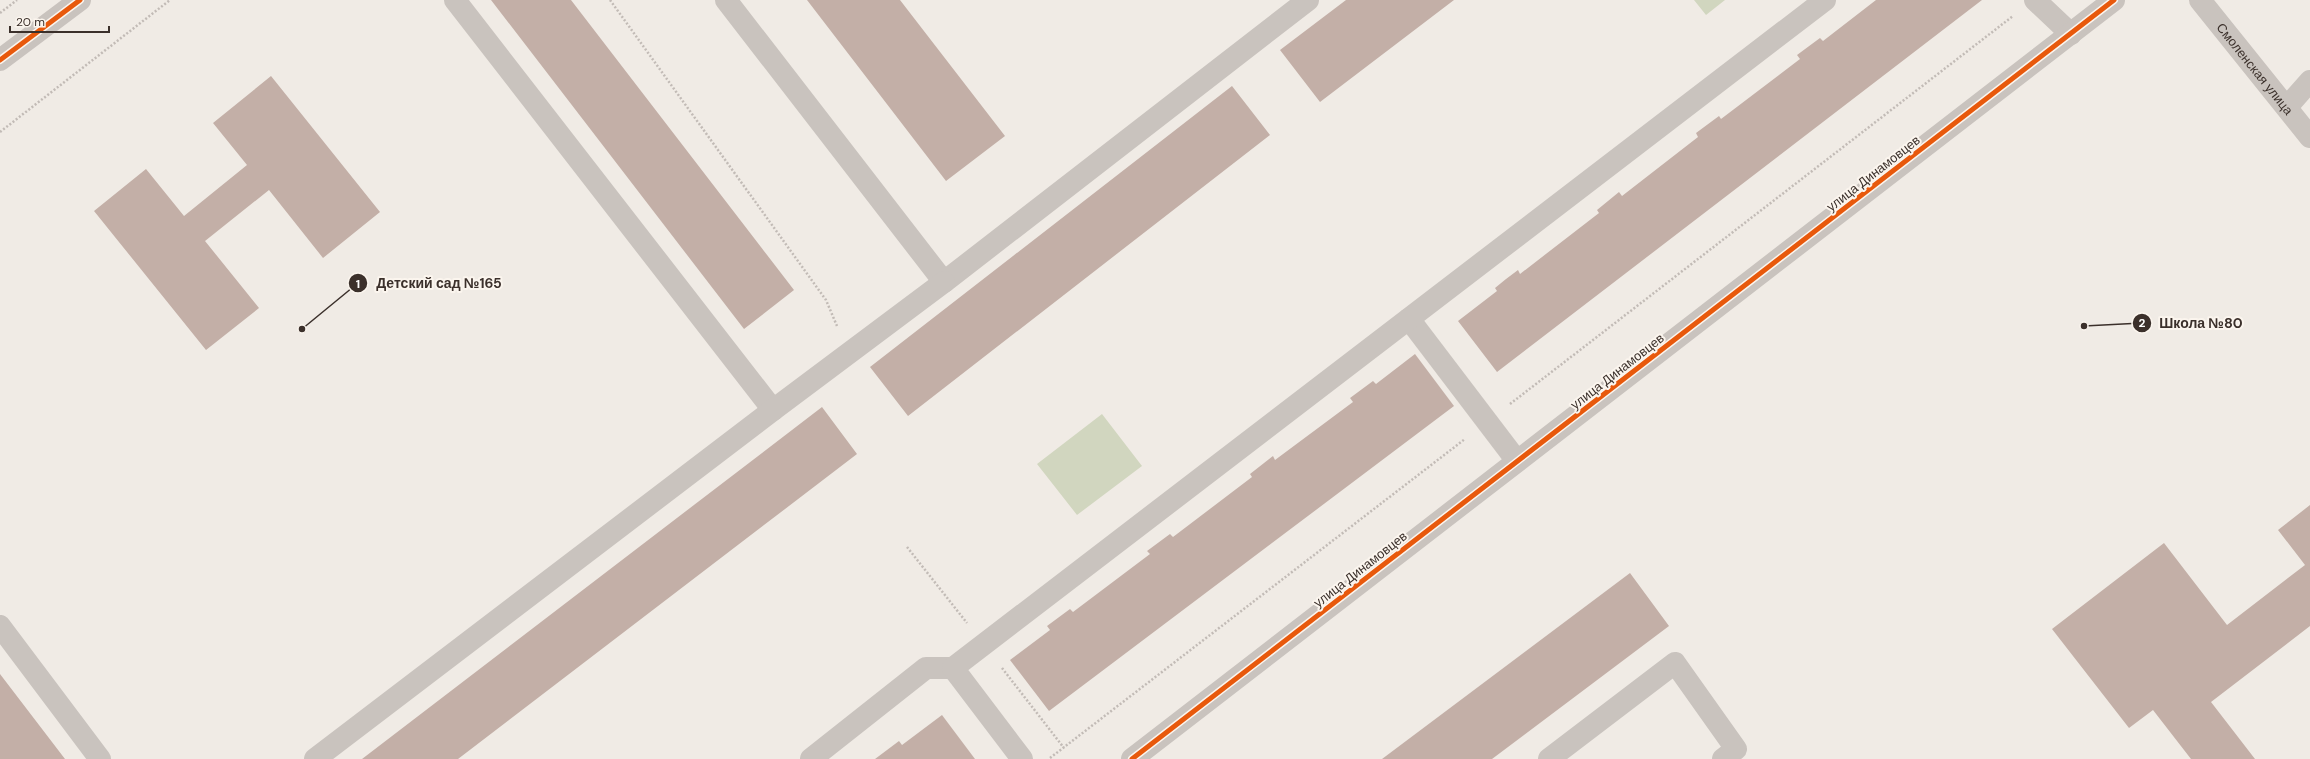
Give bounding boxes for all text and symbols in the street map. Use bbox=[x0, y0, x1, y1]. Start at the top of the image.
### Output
scale bar bbox=[10, 8, 109, 34]
text: 20 m bbox=[16, 14, 45, 30]
street label: Смоленская улица bbox=[2213, 19, 2297, 119]
street label: улица Динамовцев bbox=[1823, 131, 1924, 215]
callout: Детский сад №165 bbox=[348, 270, 510, 296]
text: Детский сад №165 bbox=[376, 274, 502, 292]
text: 1 bbox=[356, 276, 360, 292]
callout: Школа №80 bbox=[2132, 310, 2251, 336]
text: Школа №80 bbox=[2159, 314, 2243, 332]
text: 2 bbox=[2139, 315, 2146, 331]
street label: улица Динамовцев bbox=[1567, 329, 1668, 413]
street label: улица Динамовцев bbox=[1310, 527, 1411, 611]

